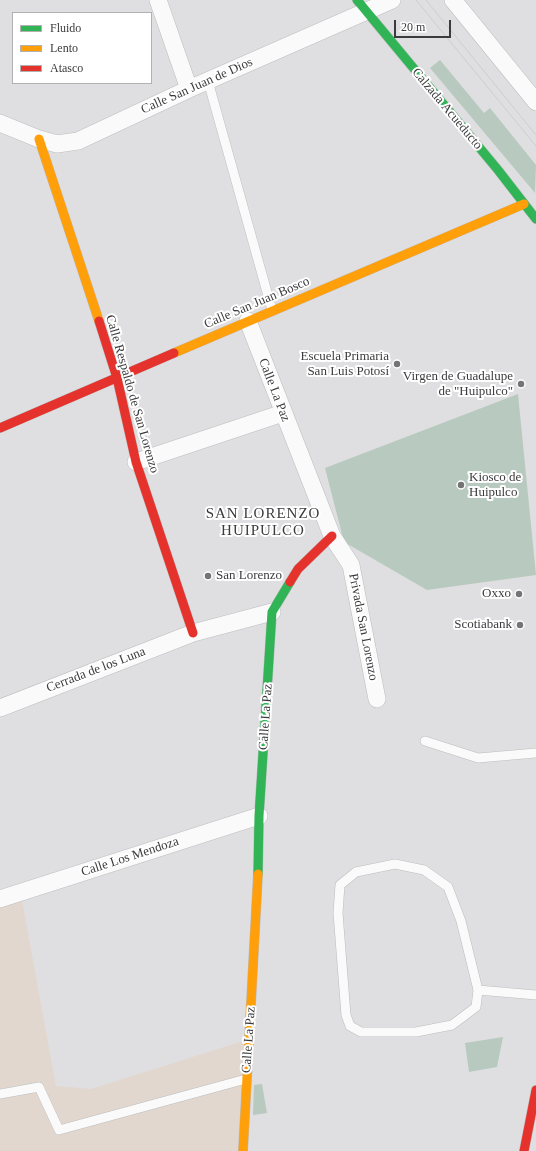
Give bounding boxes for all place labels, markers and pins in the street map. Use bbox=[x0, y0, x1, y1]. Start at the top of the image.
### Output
place label: Escuela Primaria San Luis Potosí bbox=[301, 349, 389, 380]
marker: Escuela Primaria San Luis Potosí bbox=[392, 359, 402, 369]
place label: Virgen de Guadalupe de "Huipulco" bbox=[403, 369, 513, 400]
marker: Virgen de Guadalupe de "Huipulco" bbox=[516, 379, 526, 389]
place label: Kiosco de Huipulco bbox=[469, 470, 521, 501]
marker: Kiosco de Huipulco bbox=[456, 480, 466, 490]
place label: San Lorenzo bbox=[216, 568, 282, 584]
marker: San Lorenzo bbox=[203, 571, 213, 581]
place label: Oxxo bbox=[482, 586, 511, 602]
marker: Oxxo bbox=[514, 589, 524, 599]
place label: Scotiabank bbox=[454, 617, 512, 633]
marker: Scotiabank bbox=[515, 620, 525, 630]

